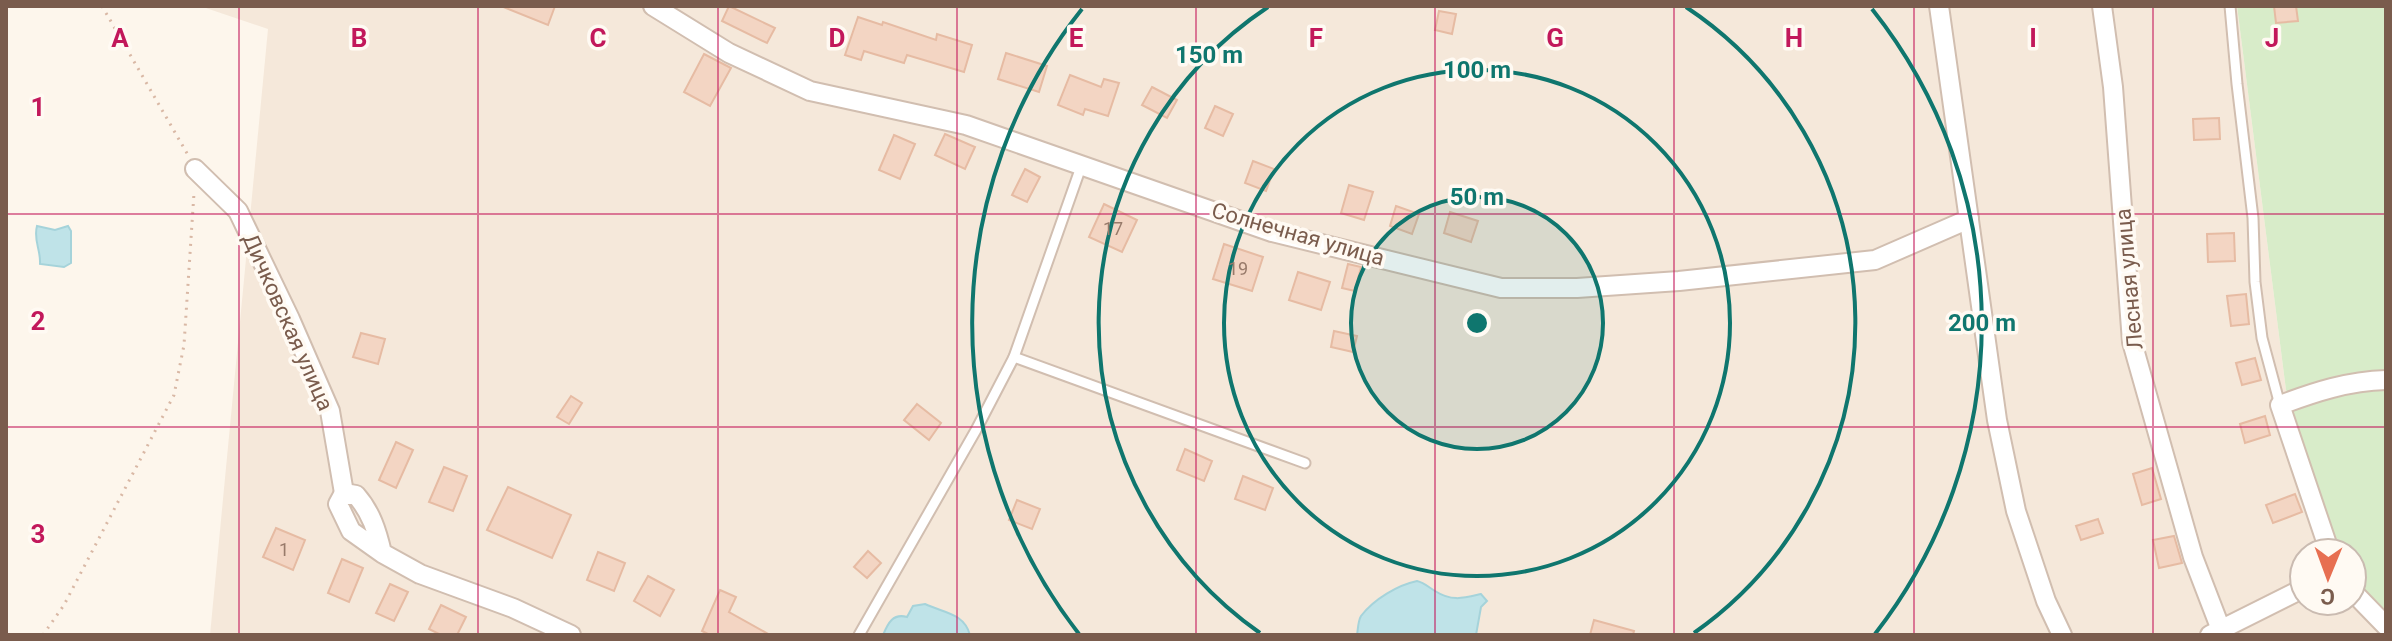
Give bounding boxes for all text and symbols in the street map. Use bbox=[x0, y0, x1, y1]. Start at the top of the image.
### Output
text: A bbox=[111, 23, 129, 53]
text: B bbox=[351, 23, 367, 53]
text: C bbox=[589, 23, 607, 53]
text: D bbox=[829, 23, 845, 53]
text: E bbox=[1069, 23, 1084, 53]
text: F bbox=[1309, 23, 1323, 53]
text: G bbox=[1546, 23, 1564, 53]
text: H bbox=[1785, 23, 1803, 53]
text: I bbox=[2029, 23, 2037, 53]
text: J bbox=[2265, 23, 2279, 53]
text: 150 m bbox=[1175, 41, 1243, 69]
text: 100 m bbox=[1443, 56, 1511, 84]
text: 1 bbox=[31, 92, 45, 122]
text: 50 m bbox=[1450, 183, 1504, 211]
street label: Солнечная улица bbox=[1209, 197, 1387, 271]
street label: Лесная улица bbox=[2110, 208, 2148, 350]
house number: 17 bbox=[1103, 218, 1123, 239]
street label: Дичковская улица bbox=[238, 230, 338, 414]
house number: 19 bbox=[1228, 258, 1248, 279]
text: 2 bbox=[31, 306, 45, 336]
centre of rings bbox=[1463, 309, 1491, 337]
text: 200 m bbox=[1948, 309, 2016, 337]
text: 3 bbox=[31, 519, 45, 549]
north arrow bbox=[2288, 537, 2368, 617]
house number: 1 bbox=[279, 539, 289, 560]
text: С bbox=[2320, 584, 2335, 609]

